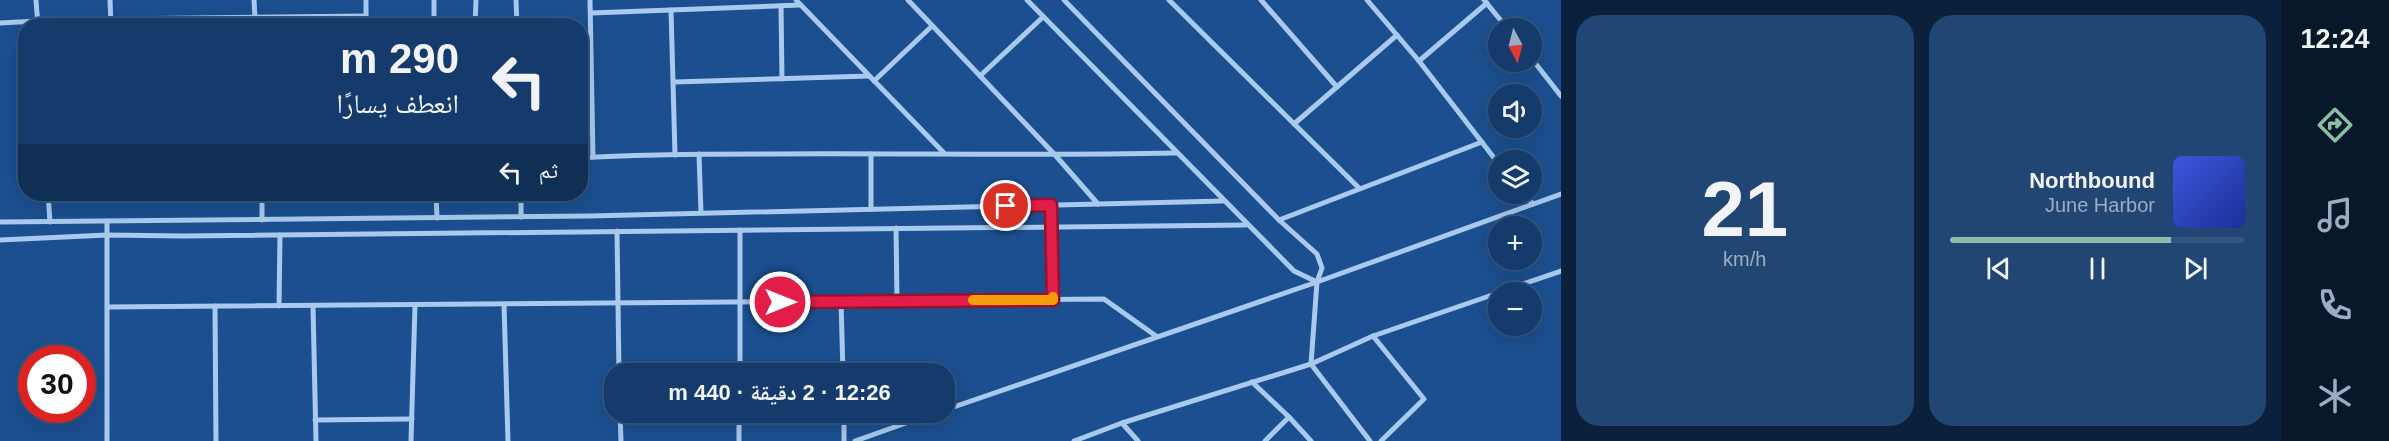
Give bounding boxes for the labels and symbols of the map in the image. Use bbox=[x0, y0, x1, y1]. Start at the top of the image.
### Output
north arrow bbox=[1488, 18, 1542, 72]
pin bbox=[980, 180, 1031, 231]
position arrow bbox=[748, 270, 812, 334]
speed limit sign: 30 bbox=[18, 345, 96, 423]

